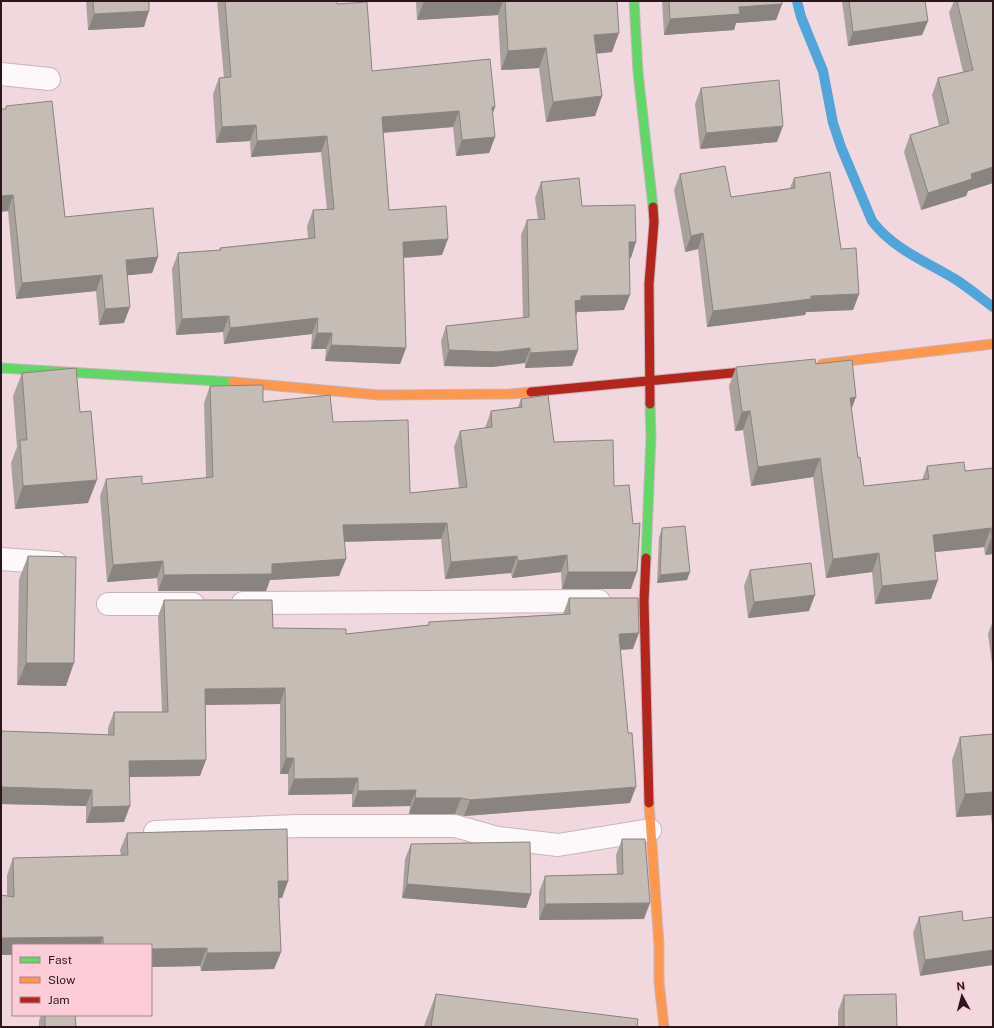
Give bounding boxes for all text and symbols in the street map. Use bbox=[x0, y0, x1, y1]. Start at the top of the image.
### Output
legend bbox=[12, 944, 152, 1016]
text: Fast bbox=[48, 953, 73, 967]
text: Slow bbox=[48, 973, 76, 987]
north arrow bbox=[942, 976, 982, 1016]
text: N bbox=[956, 980, 966, 993]
text: Jam bbox=[48, 993, 70, 1007]

